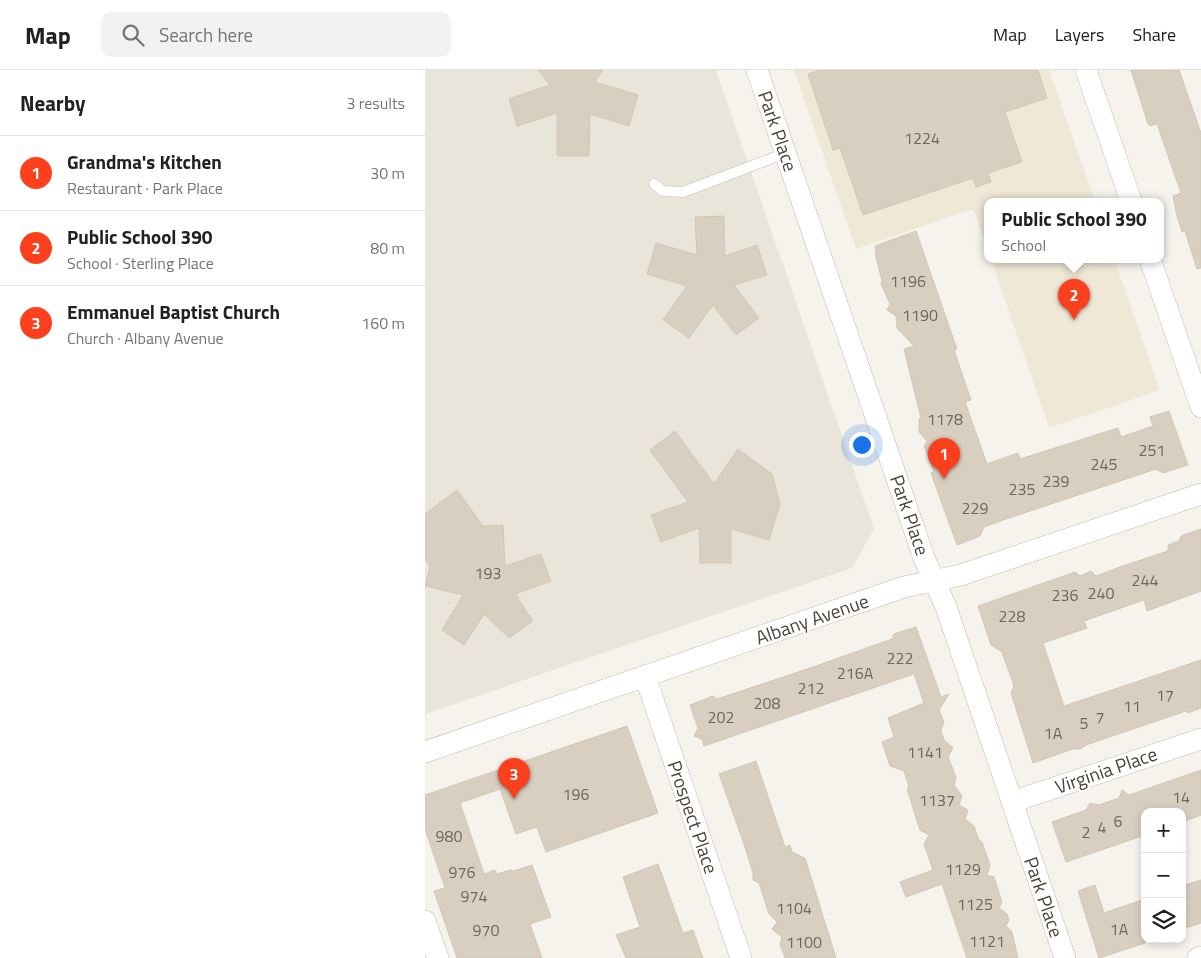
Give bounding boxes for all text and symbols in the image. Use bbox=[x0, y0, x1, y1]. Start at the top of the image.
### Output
search box bbox=[101, 12, 451, 57]
text: Map bbox=[25, 17, 71, 53]
text: Search here bbox=[159, 20, 253, 49]
icon: search bbox=[119, 21, 147, 49]
text: Map bbox=[993, 21, 1027, 48]
text: Layers bbox=[1055, 21, 1104, 48]
text: Share bbox=[1132, 21, 1176, 48]
text: Nearby bbox=[20, 87, 85, 119]
street label: Park Place bbox=[751, 87, 806, 175]
text: 3 results bbox=[346, 91, 405, 115]
house number: 1224 bbox=[904, 126, 940, 150]
text: Grandma's Kitchen bbox=[67, 147, 222, 176]
text: 1 bbox=[32, 161, 40, 185]
text: 30 m bbox=[370, 161, 405, 185]
text: Restaurant · Park Place bbox=[67, 176, 223, 200]
popup bbox=[984, 198, 1164, 263]
text: Public School 390 bbox=[1001, 204, 1147, 233]
text: Public School 390 bbox=[67, 222, 212, 251]
text: School bbox=[1001, 233, 1046, 257]
text: 2 bbox=[32, 236, 40, 260]
text: 80 m bbox=[370, 236, 405, 260]
text: School · Sterling Place bbox=[67, 251, 214, 275]
house number: 1196 bbox=[890, 269, 926, 293]
pin: 2 bbox=[1058, 279, 1090, 320]
text: Emmanuel Baptist Church bbox=[67, 297, 280, 326]
house number: 1190 bbox=[902, 303, 938, 327]
text: 3 bbox=[32, 311, 40, 335]
text: 160 m bbox=[361, 311, 405, 335]
text: Church · Albany Avenue bbox=[67, 326, 224, 350]
house number: 1178 bbox=[927, 407, 963, 431]
your location bbox=[849, 432, 875, 458]
pin: 1 bbox=[928, 438, 960, 479]
house number: 251 bbox=[1139, 438, 1165, 462]
house number: 245 bbox=[1091, 452, 1117, 476]
house number: 239 bbox=[1043, 469, 1069, 493]
street label: Park Place bbox=[883, 471, 938, 559]
house number: 235 bbox=[1009, 477, 1035, 501]
house number: 229 bbox=[962, 496, 988, 520]
house number: 193 bbox=[475, 561, 501, 585]
house number: 244 bbox=[1132, 568, 1158, 592]
house number: 240 bbox=[1088, 581, 1114, 605]
house number: 236 bbox=[1052, 583, 1078, 607]
street label: Albany Avenue bbox=[751, 586, 872, 651]
house number: 228 bbox=[999, 604, 1025, 628]
house number: 222 bbox=[887, 646, 913, 670]
house number: 216A bbox=[837, 661, 874, 685]
house number: 212 bbox=[798, 676, 824, 700]
house number: 17 bbox=[1156, 683, 1174, 707]
house number: 208 bbox=[754, 691, 780, 715]
house number: 11 bbox=[1123, 694, 1141, 718]
house number: 202 bbox=[708, 705, 734, 729]
house number: 7 bbox=[1096, 705, 1104, 729]
house number: 5 bbox=[1080, 711, 1089, 735]
house number: 1A bbox=[1044, 721, 1063, 745]
street label: Virginia Place bbox=[1051, 738, 1161, 801]
house number: 1141 bbox=[907, 740, 943, 764]
street label: Prospect Place bbox=[661, 756, 726, 877]
pin: 3 bbox=[498, 758, 530, 799]
house number: 196 bbox=[563, 782, 589, 806]
house number: 14 bbox=[1172, 785, 1190, 809]
house number: 1137 bbox=[919, 788, 955, 812]
map controls bbox=[1141, 808, 1186, 943]
button: + bbox=[1141, 808, 1186, 853]
house number: 6 bbox=[1114, 809, 1123, 833]
house number: 4 bbox=[1098, 815, 1107, 839]
house number: 2 bbox=[1082, 820, 1090, 844]
house number: 980 bbox=[436, 824, 462, 848]
street label: Park Place bbox=[1017, 853, 1072, 941]
button: − bbox=[1141, 853, 1186, 898]
house number: 1129 bbox=[945, 857, 981, 881]
house number: 976 bbox=[449, 860, 475, 884]
house number: 974 bbox=[461, 884, 487, 908]
house number: 1125 bbox=[957, 892, 993, 916]
house number: 1104 bbox=[776, 896, 812, 920]
button: layers bbox=[1141, 898, 1186, 943]
house number: 1A bbox=[1110, 917, 1129, 941]
house number: 970 bbox=[473, 918, 499, 942]
house number: 1121 bbox=[969, 929, 1005, 953]
house number: 1100 bbox=[786, 930, 822, 954]

